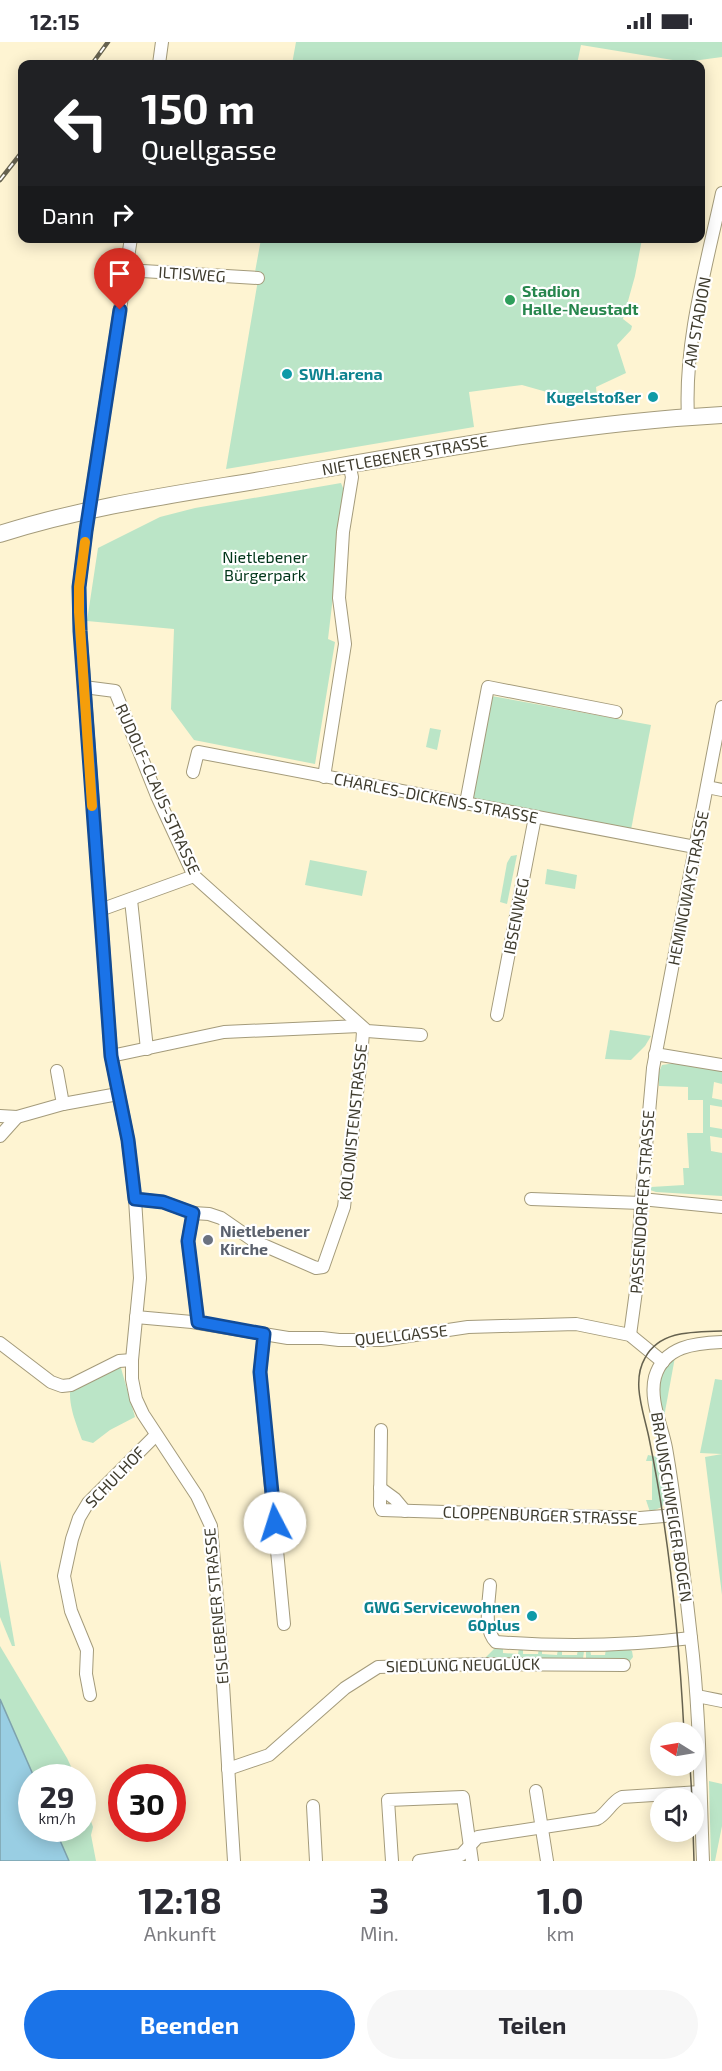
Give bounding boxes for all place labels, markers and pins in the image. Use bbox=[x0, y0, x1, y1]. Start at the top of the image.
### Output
pin bbox=[94, 248, 145, 310]
place label: Stadion Halle-Neustadt bbox=[522, 281, 639, 318]
marker: Stadion Halle-Neustadt bbox=[503, 293, 517, 307]
place label: SWH.arena bbox=[299, 364, 383, 383]
marker: SWH.arena bbox=[280, 367, 294, 381]
place label: Kugelstoßer bbox=[546, 387, 641, 406]
marker: Kugelstoßer bbox=[646, 390, 660, 404]
place label: Nietlebener Kirche bbox=[220, 1221, 310, 1258]
marker: Nietlebener Kirche bbox=[201, 1233, 215, 1247]
place label: GWG Servicewohnen 60plus bbox=[364, 1597, 520, 1634]
marker: GWG Servicewohnen 60plus bbox=[525, 1609, 539, 1623]

